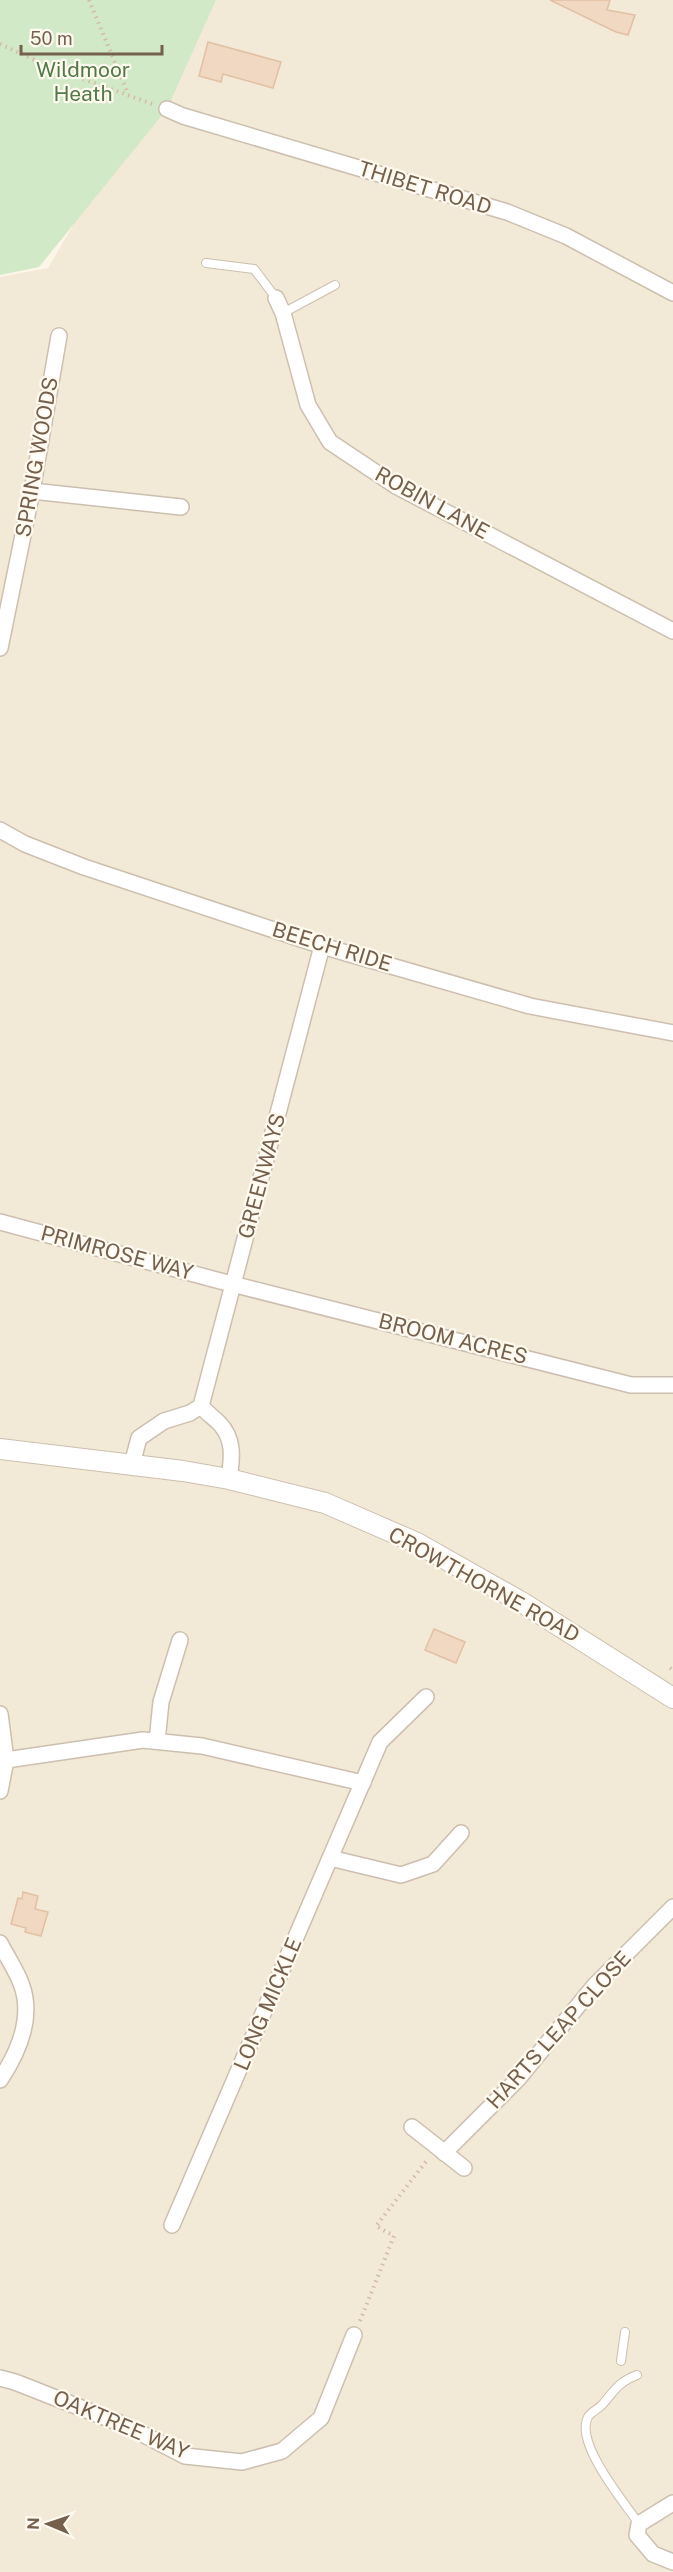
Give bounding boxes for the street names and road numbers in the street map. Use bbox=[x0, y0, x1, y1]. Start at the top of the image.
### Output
street label: THIBET ROAD bbox=[356, 155, 495, 220]
street label: SPRING WOODS bbox=[10, 375, 63, 539]
street label: ROBIN LANE bbox=[371, 461, 494, 544]
street label: BEECH RIDE bbox=[269, 916, 395, 977]
street label: GREENWAYS bbox=[233, 1110, 290, 1241]
street label: PRIMROSE WAY bbox=[38, 1220, 196, 1285]
street label: BROOM ACRES bbox=[376, 1308, 530, 1369]
street label: CROWTHORNE ROAD bbox=[384, 1522, 584, 1648]
street label: LONG MICKLE bbox=[228, 1934, 307, 2074]
street label: HARTS LEAP CLOSE bbox=[481, 1946, 636, 2114]
street label: OAKTREE WAY bbox=[49, 2385, 193, 2465]

